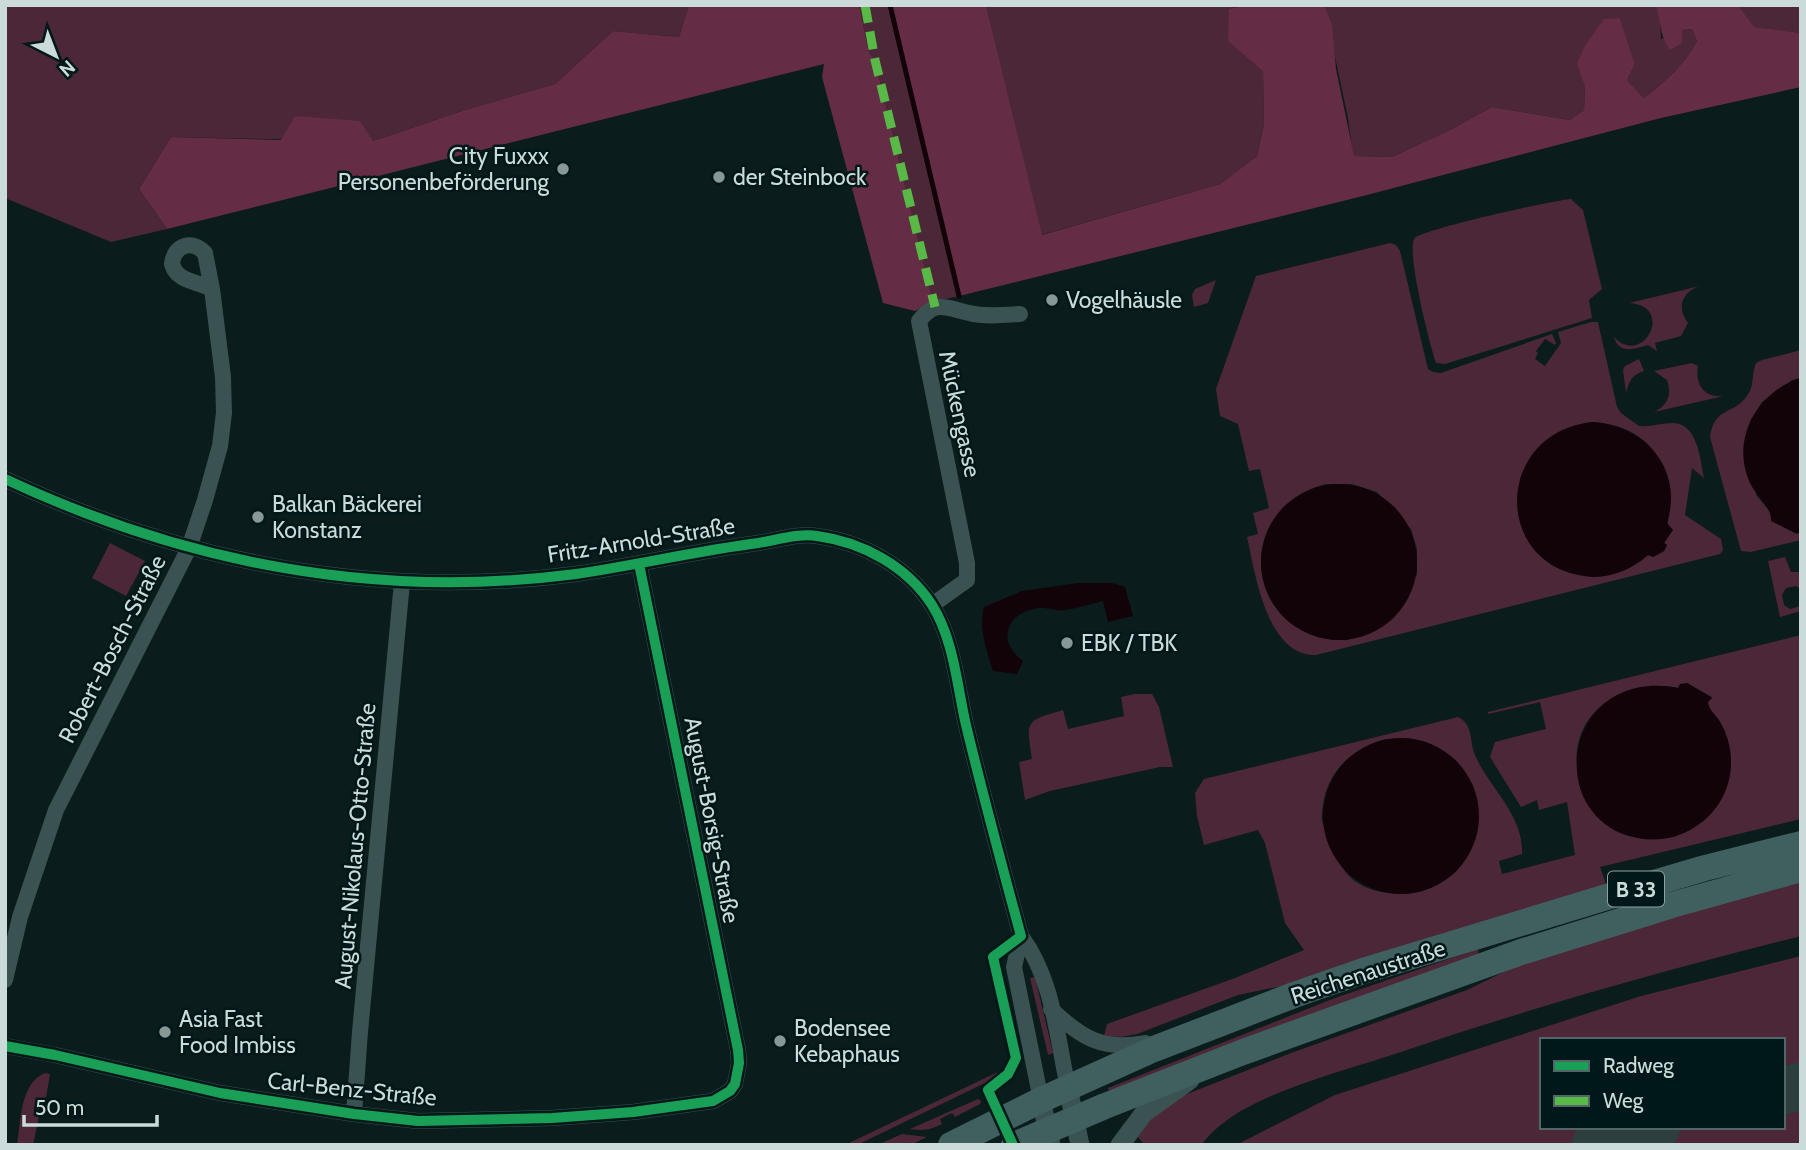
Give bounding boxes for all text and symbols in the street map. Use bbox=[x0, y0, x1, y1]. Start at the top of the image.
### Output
north arrow bbox=[21, 21, 91, 91]
text: N bbox=[54, 55, 80, 81]
place label: City Fuxxx Personenbeförderung bbox=[338, 142, 550, 196]
marker: City Fuxxx Personenbeförderung bbox=[555, 161, 571, 177]
place label: der Steinbock bbox=[733, 163, 867, 191]
marker: der Steinbock bbox=[711, 169, 727, 185]
place label: Vogelhäusle bbox=[1066, 286, 1182, 314]
marker: Vogelhäusle bbox=[1044, 292, 1060, 308]
street label: Mückengasse bbox=[933, 348, 987, 480]
place label: Balkan Bäckerei Konstanz bbox=[272, 490, 422, 544]
marker: Balkan Bäckerei Konstanz bbox=[250, 509, 266, 525]
street label: Fritz-Arnold-Straße bbox=[545, 511, 737, 569]
street label: Robert-Bosch-Straße bbox=[52, 550, 172, 748]
place label: EBK / TBK bbox=[1081, 629, 1177, 657]
marker: EBK / TBK bbox=[1059, 635, 1075, 651]
street label: August-Nikolaus-Otto-Straße bbox=[329, 702, 381, 990]
street label: August-Borsig-Straße bbox=[678, 715, 746, 926]
road number: B 33 bbox=[1608, 872, 1664, 906]
street label: Reichenaustraße bbox=[1287, 934, 1449, 1010]
place label: Asia Fast Food Imbiss bbox=[179, 1005, 296, 1059]
place label: Bodensee Kebaphaus bbox=[794, 1014, 900, 1068]
marker: Asia Fast Food Imbiss bbox=[157, 1024, 173, 1040]
marker: Bodensee Kebaphaus bbox=[772, 1033, 788, 1049]
legend bbox=[1540, 1038, 1785, 1129]
text: Radweg bbox=[1603, 1053, 1674, 1078]
street label: Carl-Benz-Straße bbox=[266, 1066, 438, 1112]
scale bar bbox=[24, 1084, 158, 1128]
text: Weg bbox=[1603, 1088, 1644, 1113]
text: 50 m bbox=[35, 1095, 84, 1120]

